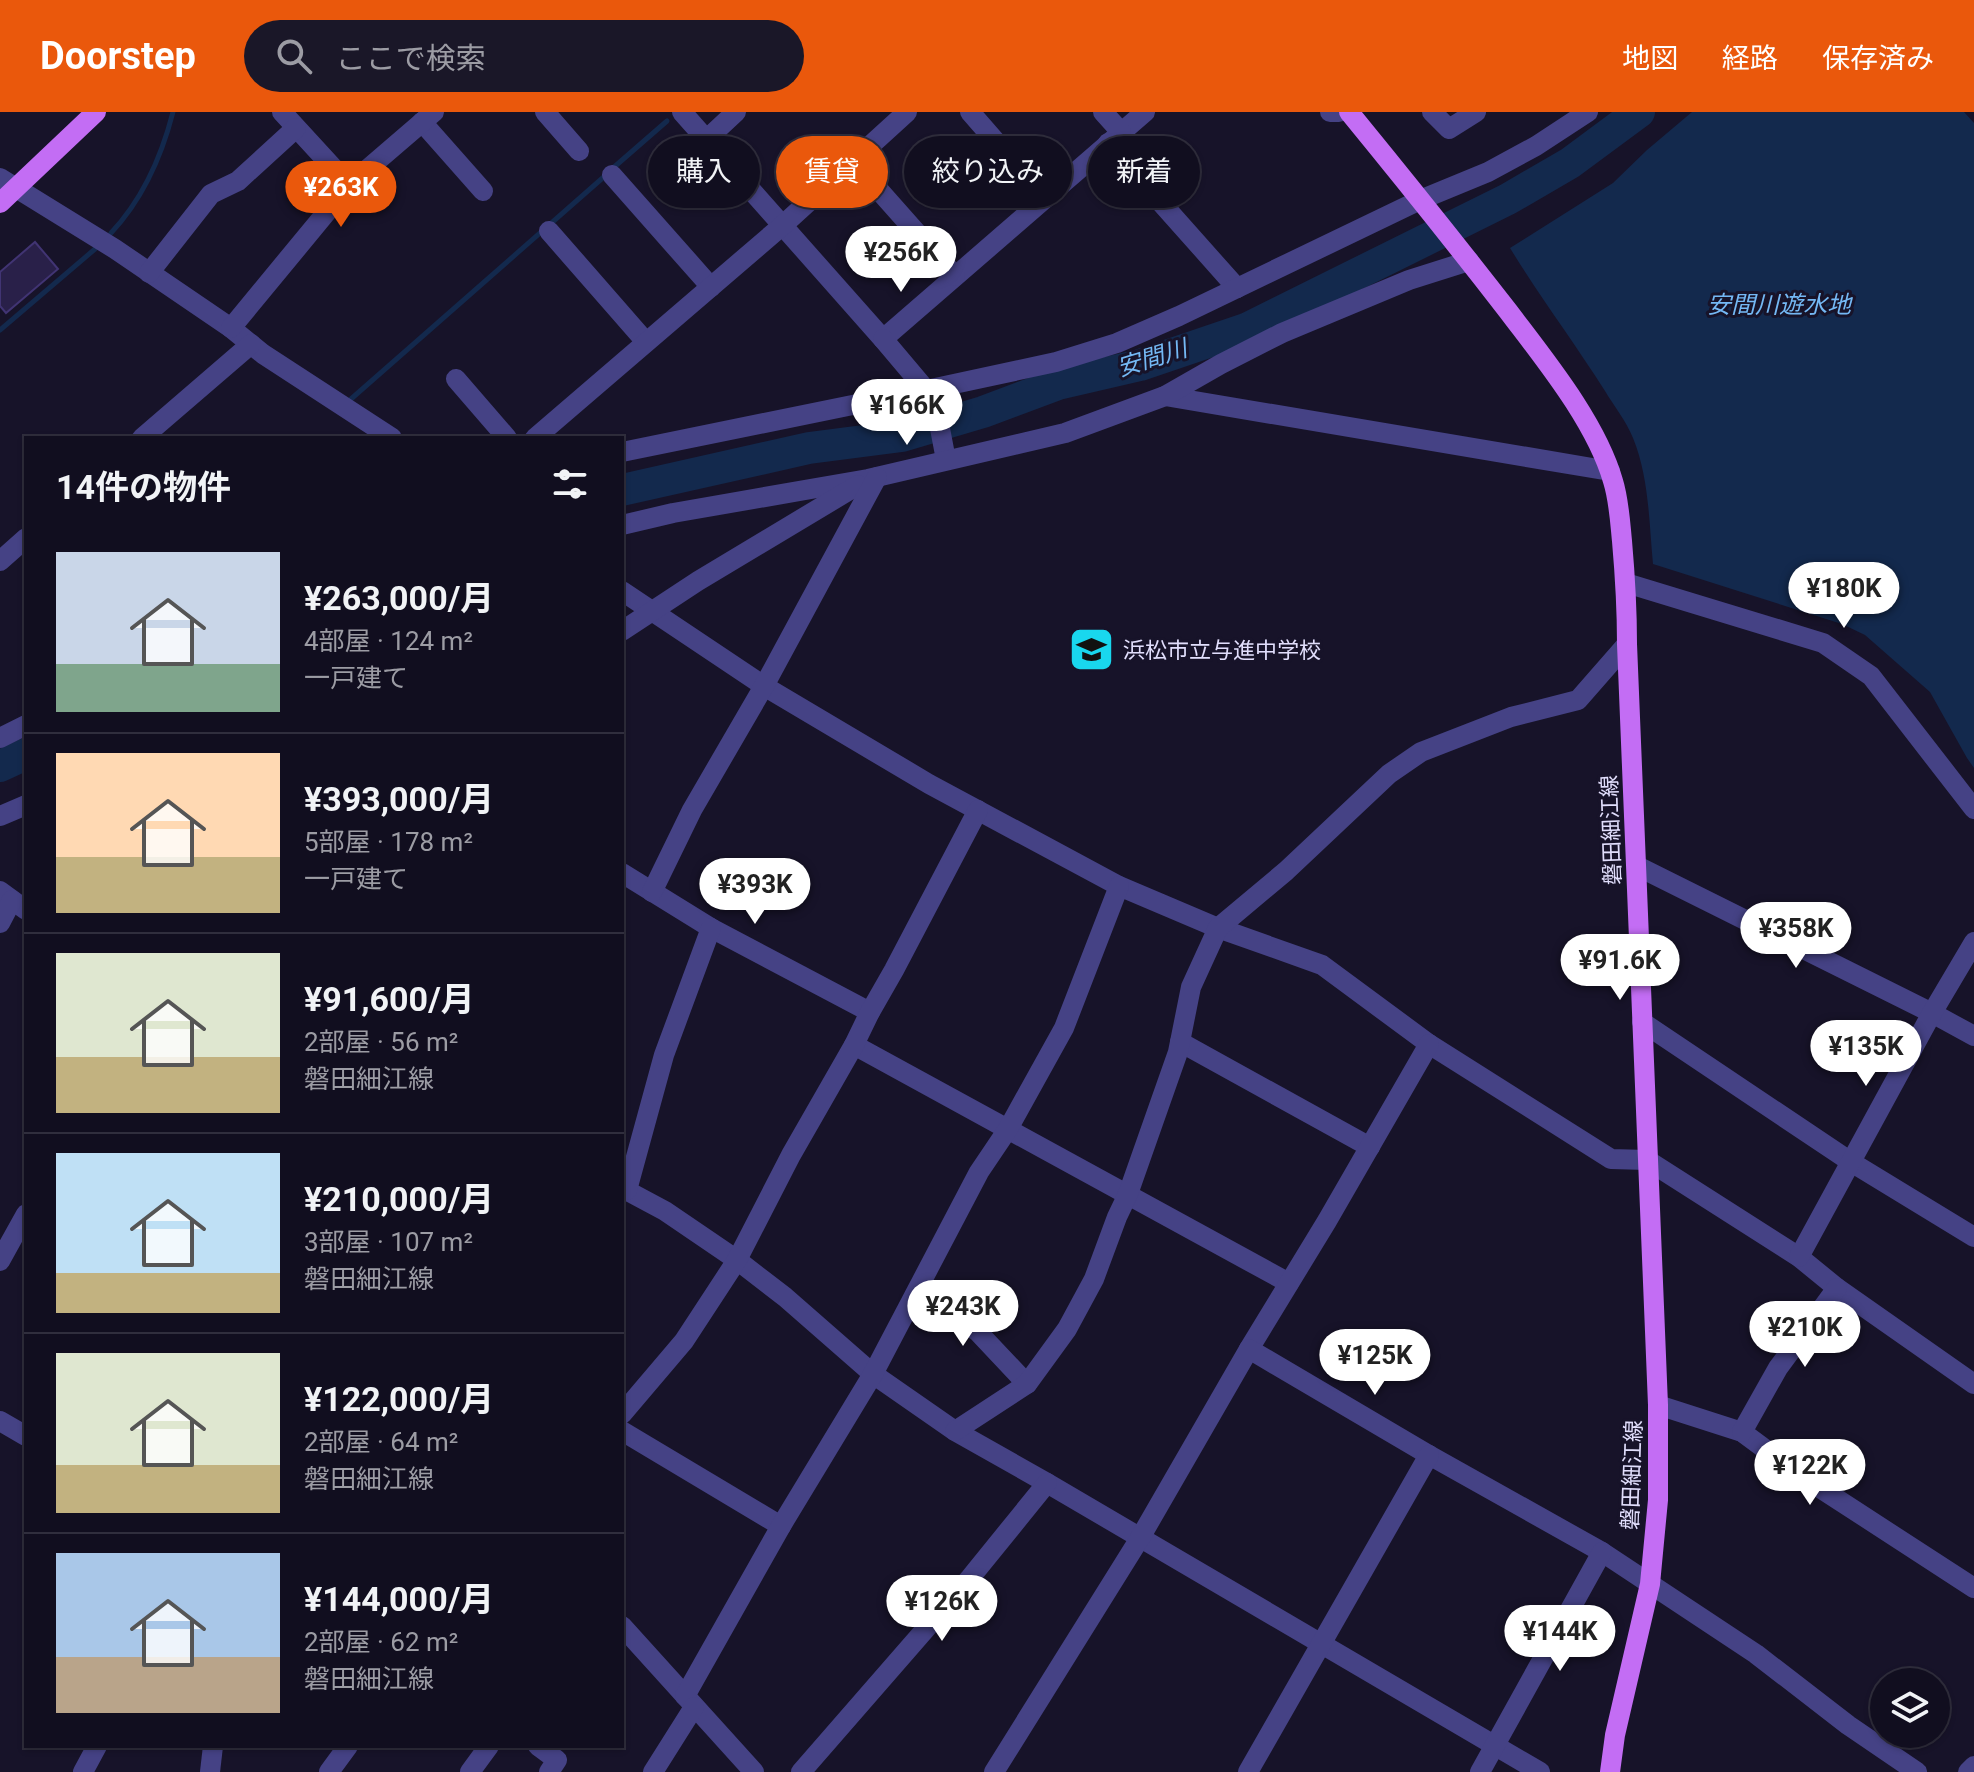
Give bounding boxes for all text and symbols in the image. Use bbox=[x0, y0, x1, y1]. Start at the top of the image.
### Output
search box bbox=[244, 20, 804, 92]
text: Doorstep bbox=[40, 34, 196, 78]
icon: search bbox=[272, 34, 316, 78]
text: ここで検索 bbox=[336, 41, 486, 76]
text: 地図 bbox=[1622, 42, 1678, 75]
text: 経路 bbox=[1722, 42, 1778, 75]
text: 保存済み bbox=[1822, 42, 1934, 75]
chip: 購入 bbox=[648, 136, 760, 208]
chip: 賃貸 bbox=[776, 136, 888, 208]
chip: 絞り込み bbox=[904, 136, 1072, 208]
chip: 新着 bbox=[1088, 136, 1200, 208]
pin: ¥263K bbox=[285, 161, 397, 229]
text: ¥263K bbox=[303, 172, 379, 202]
pin: ¥256K bbox=[845, 226, 957, 294]
text: ¥256K bbox=[863, 237, 939, 267]
water label: 安間川遊水地 bbox=[1707, 291, 1854, 319]
water label: 安間川 bbox=[1113, 333, 1193, 382]
pin: ¥166K bbox=[851, 379, 963, 447]
text: ¥166K bbox=[869, 390, 945, 420]
icon: filters bbox=[548, 462, 592, 506]
text: 14件の物件 bbox=[56, 467, 231, 507]
pin: ¥180K bbox=[1788, 562, 1900, 630]
text: ¥180K bbox=[1806, 573, 1882, 603]
text: ¥263,000/月 bbox=[304, 578, 494, 618]
icon: home bbox=[120, 584, 216, 680]
text: 4部屋 · 124 m² bbox=[304, 626, 473, 656]
school or university icon: 浜松市立与進中学校 bbox=[1068, 626, 1116, 674]
place label: 浜松市立与進中学校 bbox=[1123, 638, 1321, 663]
text: 一戸建て bbox=[304, 663, 408, 693]
street label: 磐田細江線 bbox=[1597, 775, 1625, 885]
text: ¥393,000/月 bbox=[304, 779, 494, 819]
icon: home bbox=[120, 785, 216, 881]
text: 5部屋 · 178 m² bbox=[304, 827, 473, 857]
pin: ¥393K bbox=[699, 858, 811, 926]
text: 一戸建て bbox=[304, 864, 408, 894]
text: ¥393K bbox=[717, 869, 793, 899]
pin: ¥358K bbox=[1740, 902, 1852, 970]
text: ¥358K bbox=[1758, 913, 1834, 943]
pin: ¥91.6K bbox=[1555, 934, 1685, 1002]
text: ¥91.6K bbox=[1579, 945, 1661, 975]
text: ¥91,600/月 bbox=[304, 979, 475, 1019]
icon: home bbox=[120, 985, 216, 1081]
pin: ¥135K bbox=[1810, 1020, 1922, 1088]
text: 2部屋 · 56 m² bbox=[304, 1027, 458, 1057]
text: ¥135K bbox=[1828, 1031, 1904, 1061]
text: 磐田細江線 bbox=[304, 1064, 434, 1094]
text: ¥210,000/月 bbox=[304, 1179, 494, 1219]
icon: home bbox=[120, 1185, 216, 1281]
text: 3部屋 · 107 m² bbox=[304, 1227, 473, 1257]
text: 磐田細江線 bbox=[304, 1264, 434, 1294]
pin: ¥243K bbox=[907, 1280, 1019, 1348]
text: ¥243K bbox=[925, 1291, 1001, 1321]
pin: ¥210K bbox=[1749, 1301, 1861, 1369]
text: ¥210K bbox=[1767, 1312, 1843, 1342]
pin: ¥125K bbox=[1319, 1329, 1431, 1397]
text: ¥125K bbox=[1337, 1340, 1413, 1370]
text: ¥122,000/月 bbox=[304, 1379, 494, 1419]
icon: home bbox=[120, 1385, 216, 1481]
street label: 磐田細江線 bbox=[1618, 1420, 1646, 1530]
text: 2部屋 · 64 m² bbox=[304, 1427, 458, 1457]
pin: ¥122K bbox=[1754, 1439, 1866, 1507]
text: ¥122K bbox=[1772, 1450, 1848, 1480]
text: 磐田細江線 bbox=[304, 1464, 434, 1494]
pin: ¥126K bbox=[886, 1575, 998, 1643]
text: ¥144,000/月 bbox=[304, 1579, 494, 1619]
icon: home bbox=[120, 1585, 216, 1681]
text: ¥126K bbox=[904, 1586, 980, 1616]
pin: ¥144K bbox=[1504, 1605, 1616, 1673]
text: ¥144K bbox=[1522, 1616, 1598, 1646]
text: 2部屋 · 62 m² bbox=[304, 1627, 458, 1657]
text: 磐田細江線 bbox=[304, 1664, 434, 1694]
map controls bbox=[1870, 1668, 1950, 1748]
button: layers bbox=[1870, 1668, 1950, 1748]

